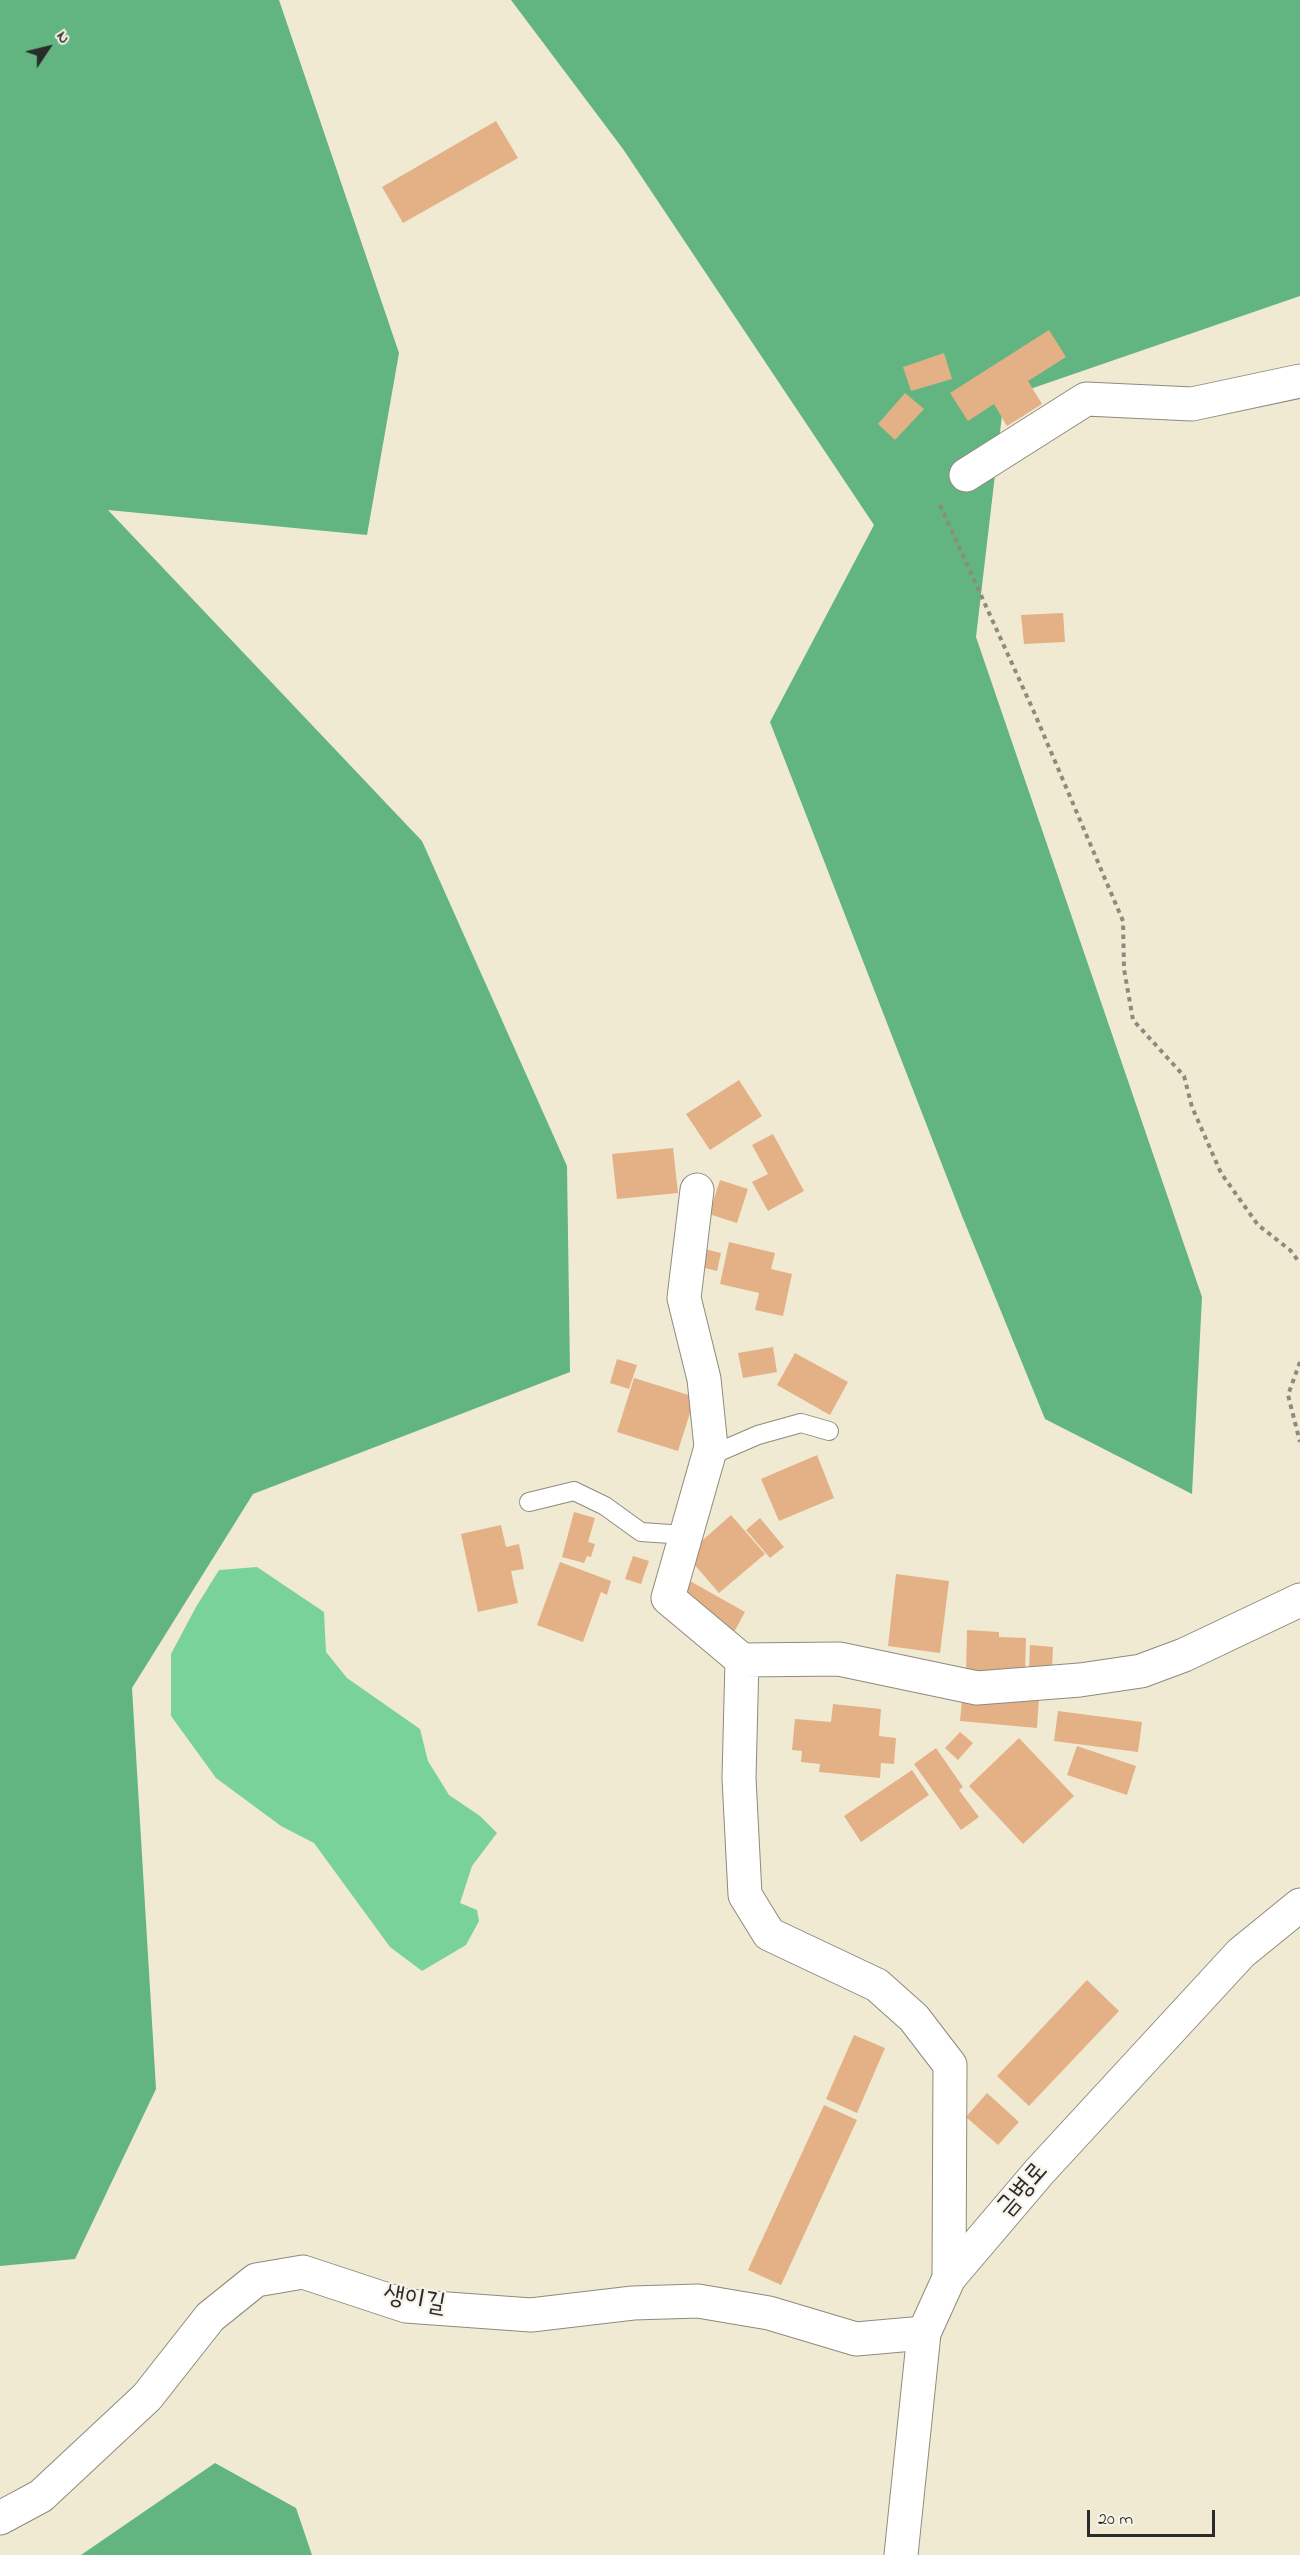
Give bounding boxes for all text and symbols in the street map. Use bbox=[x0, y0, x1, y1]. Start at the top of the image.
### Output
north arrow bbox=[18, 18, 78, 78]
text: N bbox=[50, 26, 76, 49]
street label: 금병로 bbox=[992, 2157, 1056, 2225]
street label: 생이길 bbox=[380, 2281, 448, 2323]
scale bar bbox=[1090, 2498, 1218, 2536]
text: 20 m bbox=[1098, 2507, 1133, 2533]

